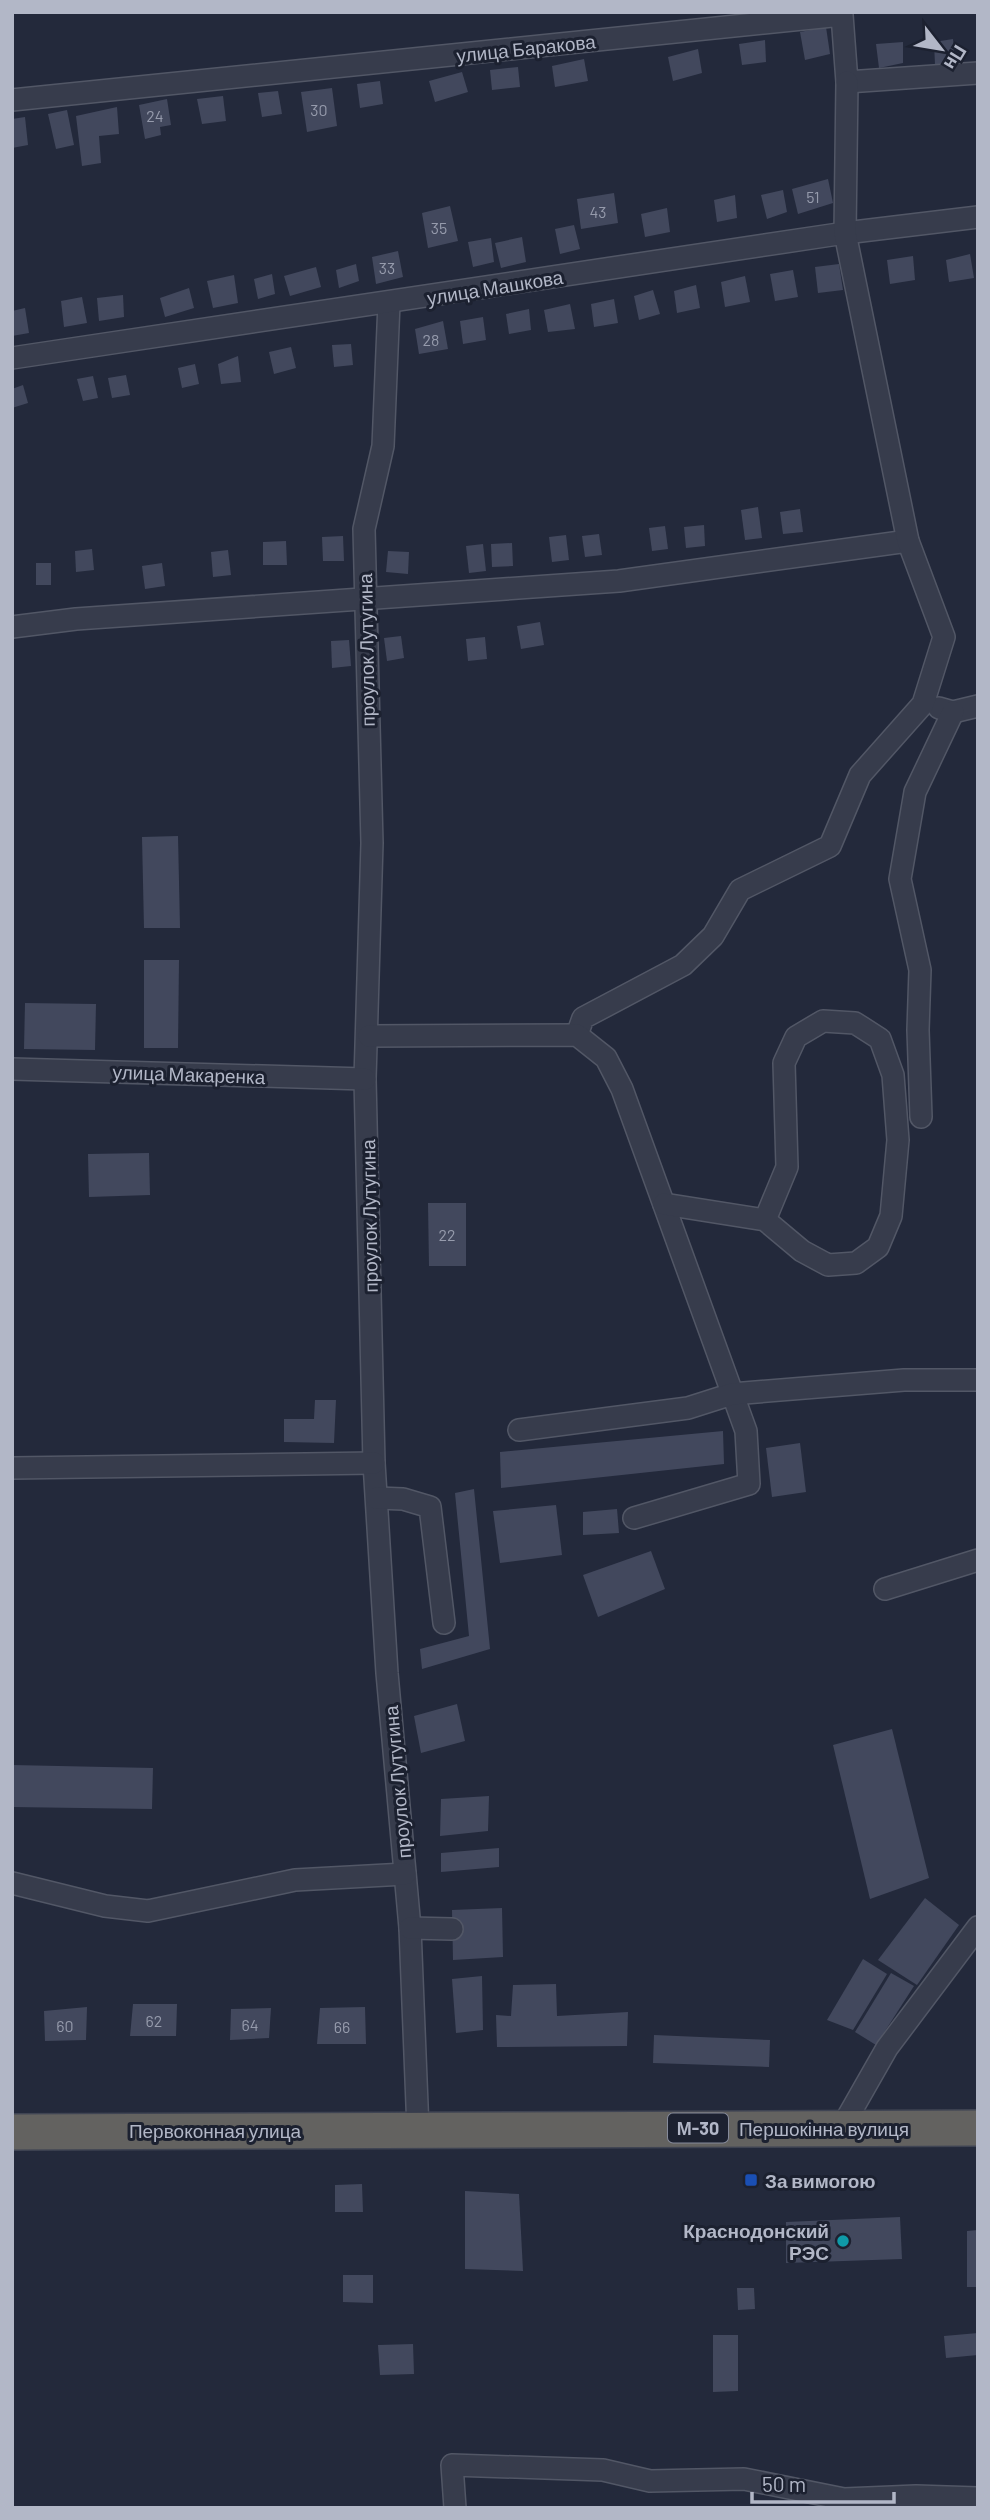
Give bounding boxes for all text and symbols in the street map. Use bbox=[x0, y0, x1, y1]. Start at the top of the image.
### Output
north arrow bbox=[906, 14, 976, 84]
street label: улица Баракова bbox=[455, 29, 597, 67]
text: Пн bbox=[940, 41, 972, 75]
house number: 30 bbox=[310, 100, 328, 119]
house number: 24 bbox=[146, 106, 164, 125]
house number: 51 bbox=[806, 187, 820, 206]
house number: 43 bbox=[589, 202, 607, 221]
house number: 35 bbox=[431, 218, 447, 237]
house number: 33 bbox=[379, 258, 395, 277]
street label: улица Машкова bbox=[425, 265, 565, 309]
house number: 28 bbox=[423, 330, 439, 349]
street label: проулок Лутугина bbox=[353, 573, 379, 727]
street label: улица Макаренка bbox=[112, 1060, 266, 1088]
street label: проулок Лутугина bbox=[356, 1139, 382, 1293]
house number: 22 bbox=[438, 1225, 456, 1244]
street label: проулок Лутугина bbox=[379, 1704, 415, 1859]
house number: 62 bbox=[146, 2011, 162, 2030]
house number: 64 bbox=[241, 2015, 259, 2034]
house number: 60 bbox=[56, 2016, 74, 2035]
house number: 66 bbox=[334, 2017, 350, 2036]
road number: М-30 bbox=[668, 2114, 728, 2142]
street label: Першокінна вулиця bbox=[739, 2117, 909, 2140]
street label: Первоконная улица bbox=[129, 2119, 302, 2142]
place label: За вимогою bbox=[765, 2169, 876, 2192]
marker: За вимогою bbox=[743, 2172, 759, 2188]
place label: Краснодонский РЭС bbox=[683, 2219, 829, 2264]
marker: Краснодонский РЭС bbox=[835, 2233, 851, 2249]
scale bar bbox=[752, 2460, 894, 2504]
text: 50 m bbox=[762, 2471, 806, 2496]

